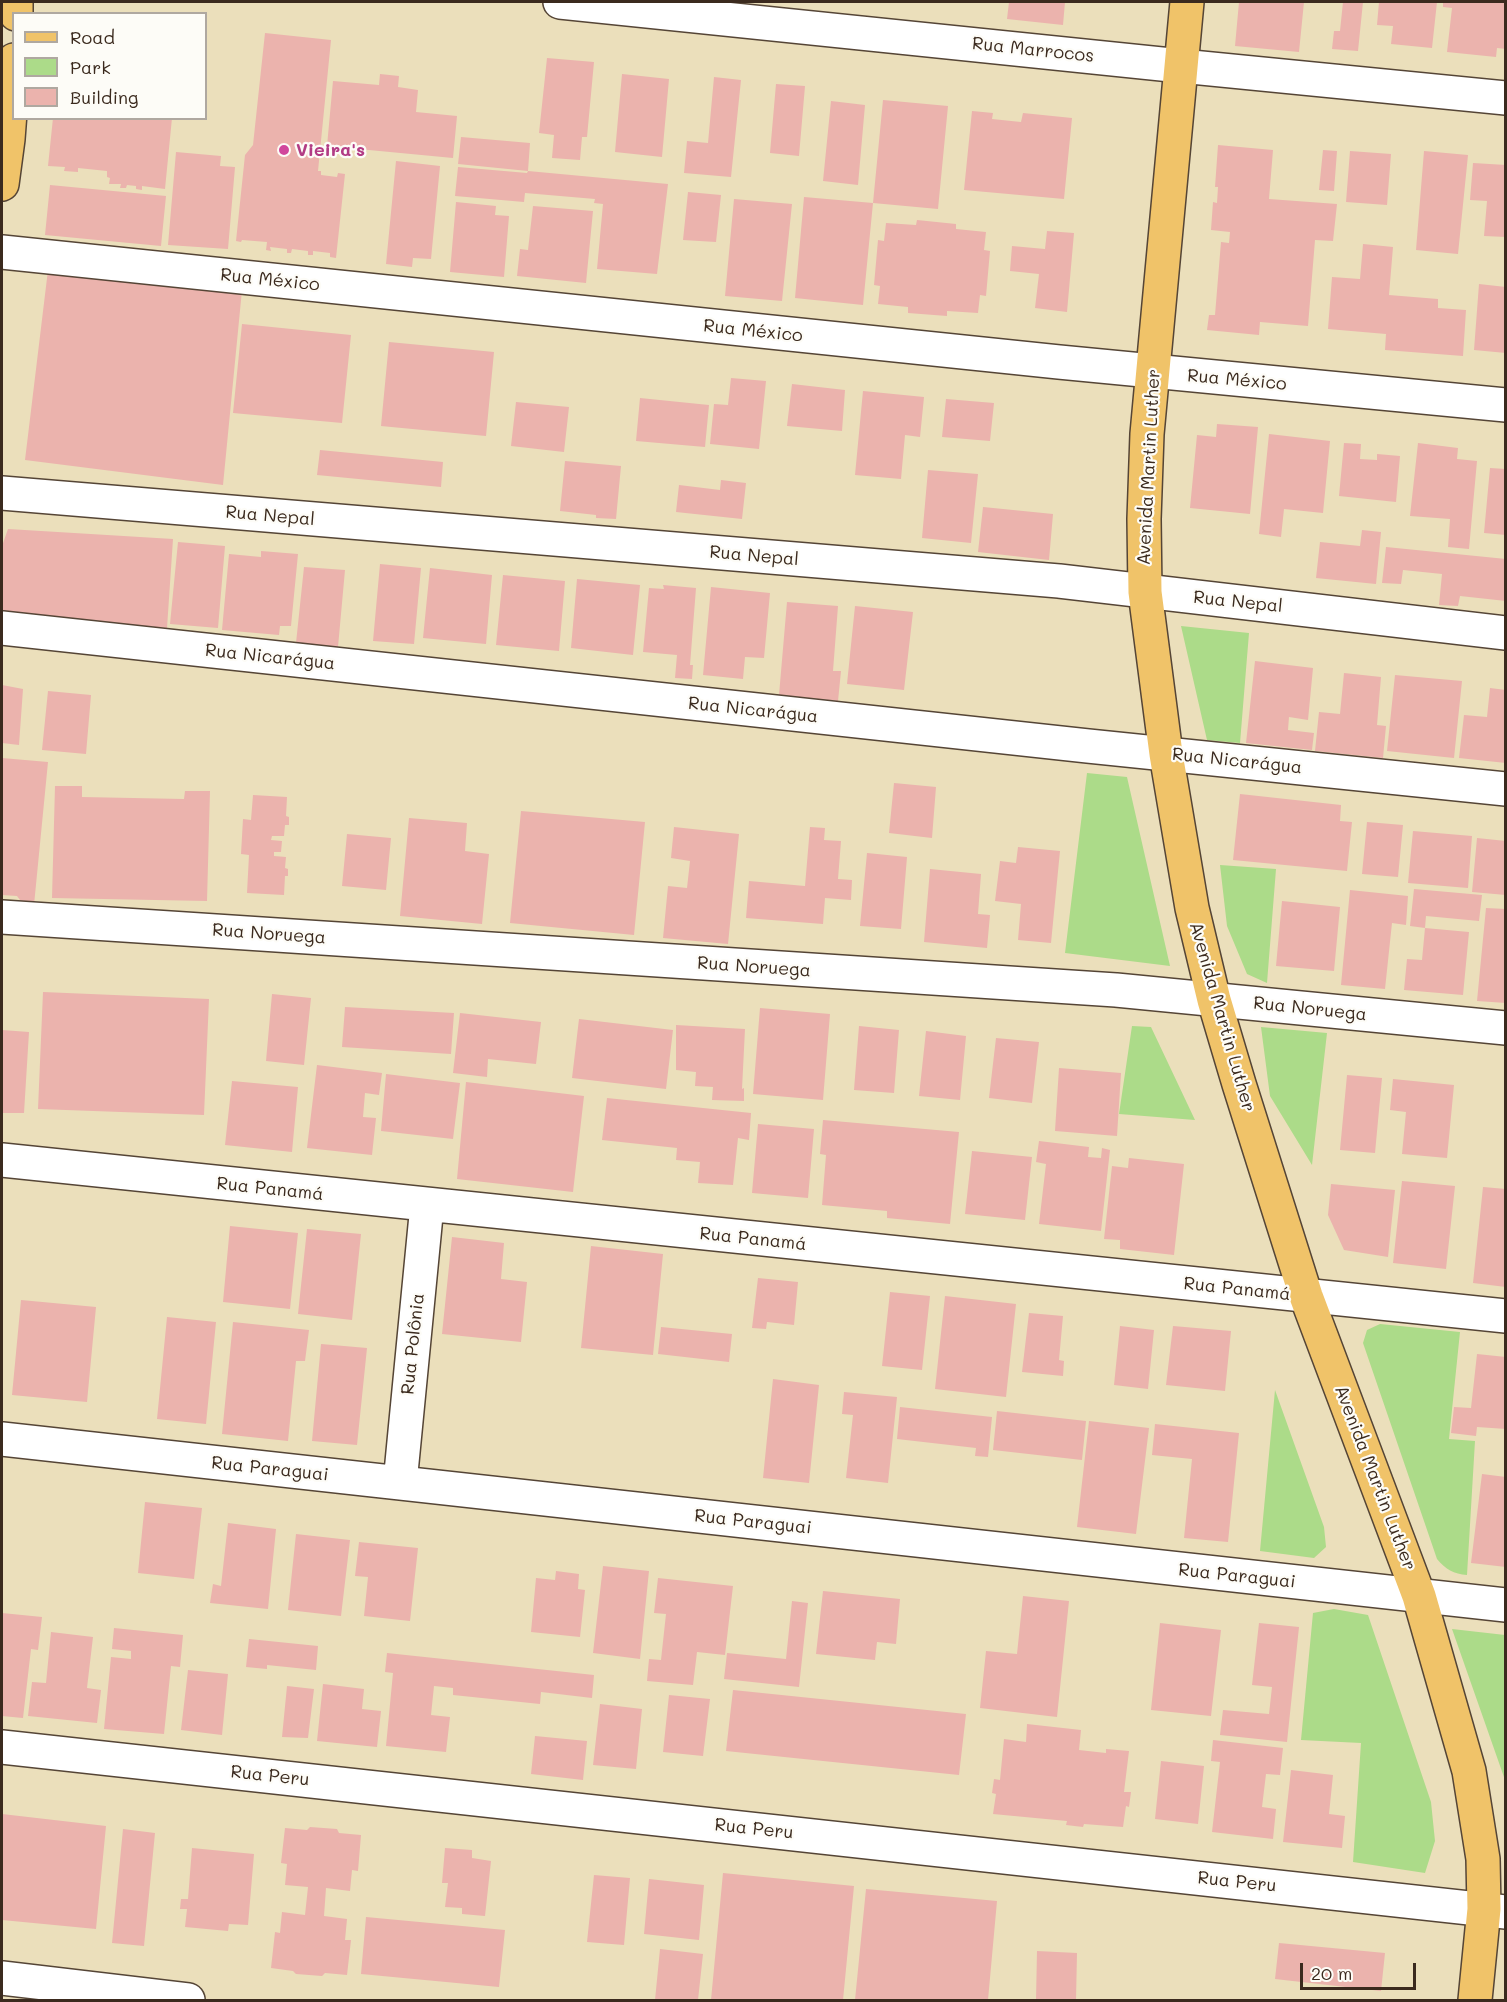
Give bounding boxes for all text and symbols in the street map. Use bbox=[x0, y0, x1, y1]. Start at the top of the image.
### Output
legend bbox=[12, 12, 207, 120]
text: Road bbox=[70, 25, 115, 49]
street label: Rua Marrocos bbox=[971, 33, 1095, 67]
text: Park bbox=[70, 55, 111, 79]
text: Building bbox=[70, 85, 138, 109]
place label: Vieira's bbox=[296, 139, 365, 161]
marker: Vieira's bbox=[277, 143, 291, 157]
street label: Rua México bbox=[219, 264, 321, 296]
street label: Rua México bbox=[702, 315, 804, 347]
street label: Rua México bbox=[1186, 365, 1288, 395]
street label: Avenida Martin Luther bbox=[1133, 368, 1165, 566]
street label: Rua Nepal bbox=[224, 501, 316, 531]
street label: Rua Nepal bbox=[708, 541, 800, 571]
street label: Rua Nepal bbox=[1192, 587, 1284, 617]
street label: Rua Nicarágua bbox=[204, 639, 336, 675]
street label: Rua Nicarágua bbox=[687, 692, 819, 728]
street label: Rua Nicarágua bbox=[1171, 743, 1303, 779]
street label: Rua Noruega bbox=[211, 919, 327, 949]
street label: Avenida Martin Luther bbox=[1185, 920, 1259, 1114]
street label: Rua Noruega bbox=[696, 952, 812, 982]
street label: Rua Noruega bbox=[1252, 992, 1368, 1026]
street label: Rua Panamá bbox=[216, 1173, 324, 1205]
street label: Rua Panamá bbox=[699, 1223, 807, 1255]
street label: Rua Panamá bbox=[1183, 1273, 1291, 1305]
street label: Rua Polônia bbox=[397, 1292, 429, 1396]
street label: Avenida Martin Luther bbox=[1330, 1382, 1420, 1574]
street label: Rua Paraguai bbox=[210, 1452, 330, 1486]
street label: Rua Paraguai bbox=[693, 1505, 813, 1539]
street label: Rua Paraguai bbox=[1177, 1559, 1297, 1593]
street label: Rua Peru bbox=[229, 1761, 311, 1791]
street label: Rua Peru bbox=[713, 1814, 795, 1844]
street label: Rua Peru bbox=[1196, 1867, 1278, 1897]
scale bar bbox=[1303, 1951, 1418, 1989]
text: 20 m bbox=[1311, 1961, 1352, 1985]

